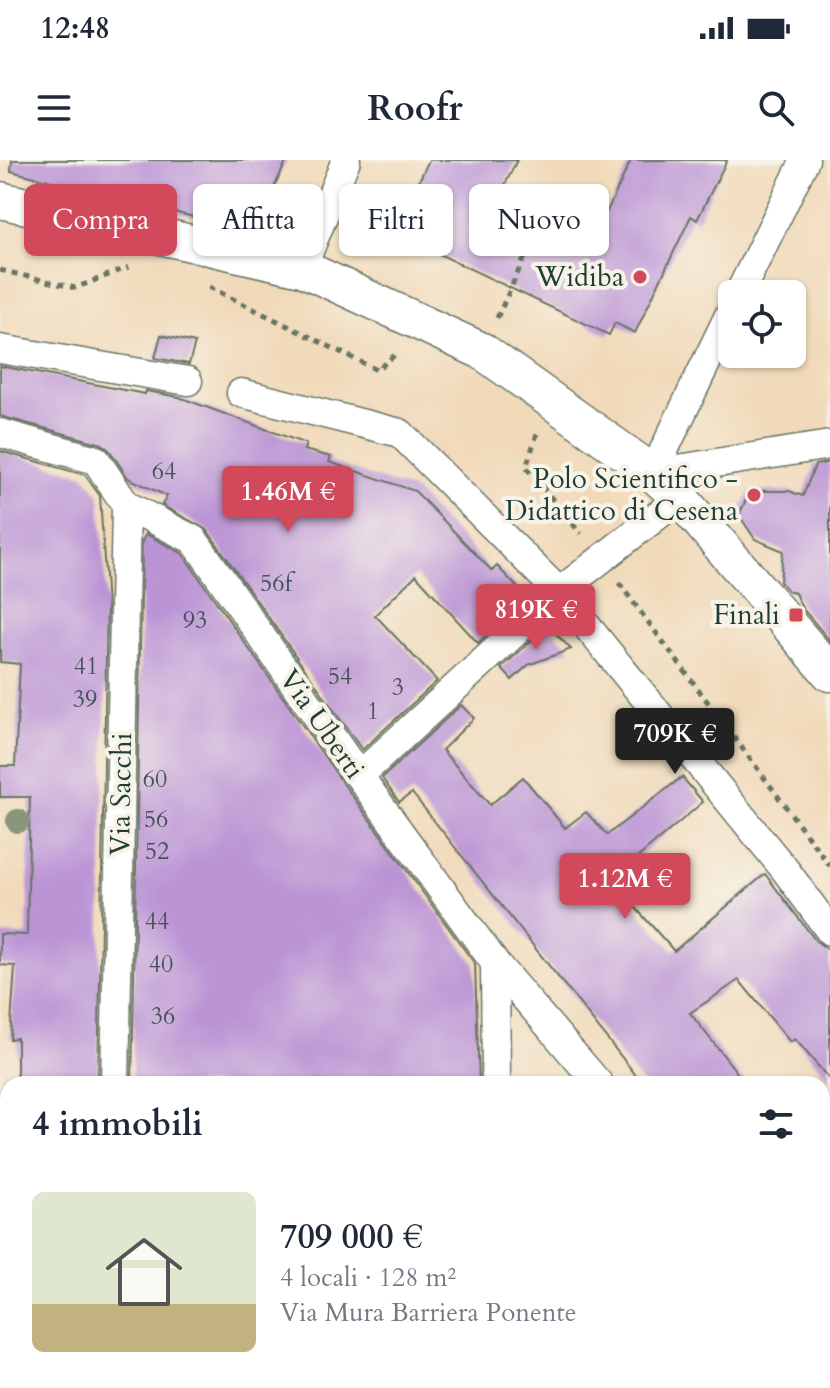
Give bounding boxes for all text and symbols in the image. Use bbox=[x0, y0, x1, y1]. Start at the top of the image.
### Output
text: 12:48 bbox=[40, 8, 110, 49]
text: Roofr bbox=[367, 84, 463, 133]
icon: menu bbox=[32, 86, 76, 130]
icon: search bbox=[754, 86, 798, 130]
chip: Compra bbox=[24, 184, 177, 256]
chip: Affitta bbox=[193, 184, 323, 256]
chip: Filtri bbox=[339, 184, 453, 256]
chip: Nuovo bbox=[469, 184, 609, 256]
place label: Widiba bbox=[534, 258, 624, 296]
marker: Widiba bbox=[631, 268, 649, 286]
map controls bbox=[718, 280, 806, 368]
button: locate bbox=[718, 280, 806, 368]
house number: 64 bbox=[152, 455, 176, 488]
place label: Polo Scientifico - Didattico di Cesena bbox=[505, 460, 738, 530]
pin: 1.46M € bbox=[214, 466, 362, 534]
text: 1.46M € bbox=[240, 474, 336, 509]
marker: Polo Scientifico - Didattico di Cesena bbox=[745, 486, 763, 504]
house number: 56f bbox=[260, 567, 296, 600]
pin: 819K € bbox=[471, 584, 601, 652]
text: 819K € bbox=[494, 592, 578, 627]
place label: Finali bbox=[713, 596, 780, 634]
house number: 93 bbox=[183, 604, 207, 637]
marker: Finali bbox=[787, 606, 805, 624]
house number: 41 bbox=[74, 650, 98, 683]
house number: 54 bbox=[328, 660, 352, 693]
street label: Via Uberti bbox=[270, 662, 374, 786]
house number: 3 bbox=[392, 671, 404, 704]
house number: 39 bbox=[73, 683, 97, 716]
house number: 1 bbox=[367, 695, 379, 728]
pin: 709K € bbox=[610, 708, 740, 776]
text: 709K € bbox=[633, 716, 717, 751]
street label: Via Sacchi bbox=[101, 732, 141, 856]
house number: 60 bbox=[143, 763, 167, 796]
house number: 56 bbox=[144, 803, 168, 836]
house number: 52 bbox=[145, 835, 169, 868]
pin: 1.12M € bbox=[551, 853, 699, 921]
text: 1.12M € bbox=[577, 861, 673, 896]
house number: 44 bbox=[145, 905, 169, 938]
house number: 40 bbox=[149, 948, 173, 981]
house number: 36 bbox=[151, 1000, 175, 1033]
text: 4 immobili bbox=[32, 1101, 203, 1147]
icon: filters bbox=[754, 1102, 798, 1146]
text: 709 000 € bbox=[280, 1214, 423, 1260]
icon: home bbox=[96, 1224, 192, 1320]
text: 4 locali · 128 m² bbox=[280, 1260, 456, 1295]
text: Via Mura Barriera Ponente bbox=[280, 1295, 577, 1330]

